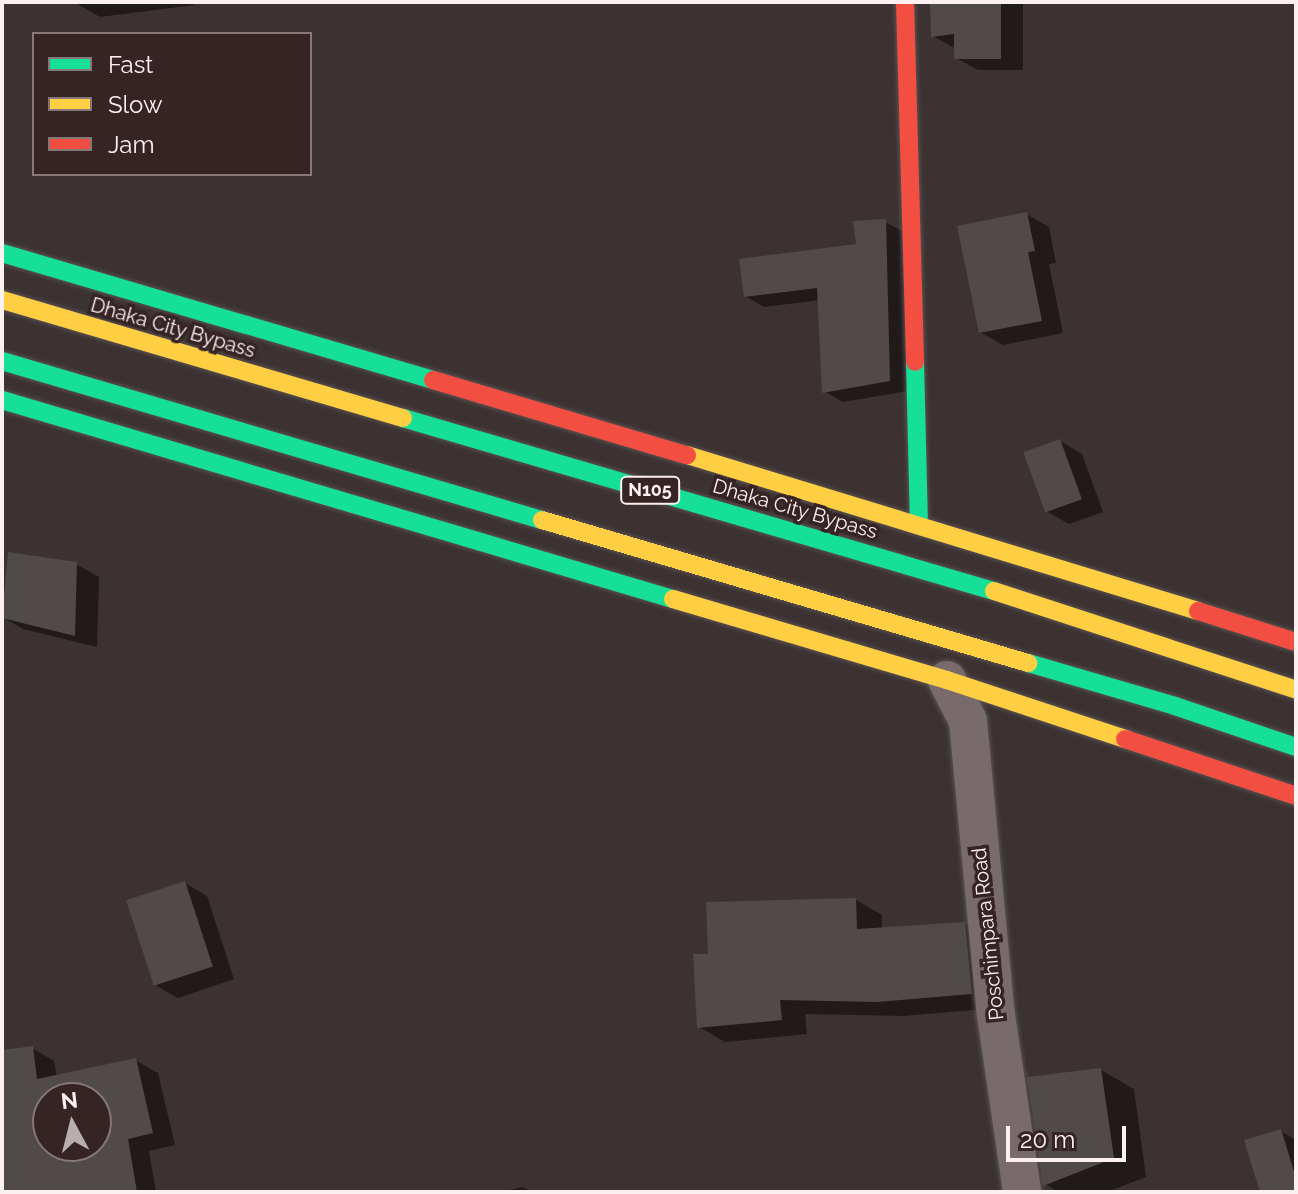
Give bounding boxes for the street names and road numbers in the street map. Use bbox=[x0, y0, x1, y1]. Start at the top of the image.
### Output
street label: Dhaka City Bypass bbox=[88, 293, 258, 363]
street label: Dhaka City Bypass bbox=[710, 474, 880, 544]
road number: N105 bbox=[620, 476, 680, 504]
street label: Poschimpara Road bbox=[967, 847, 1009, 1021]

